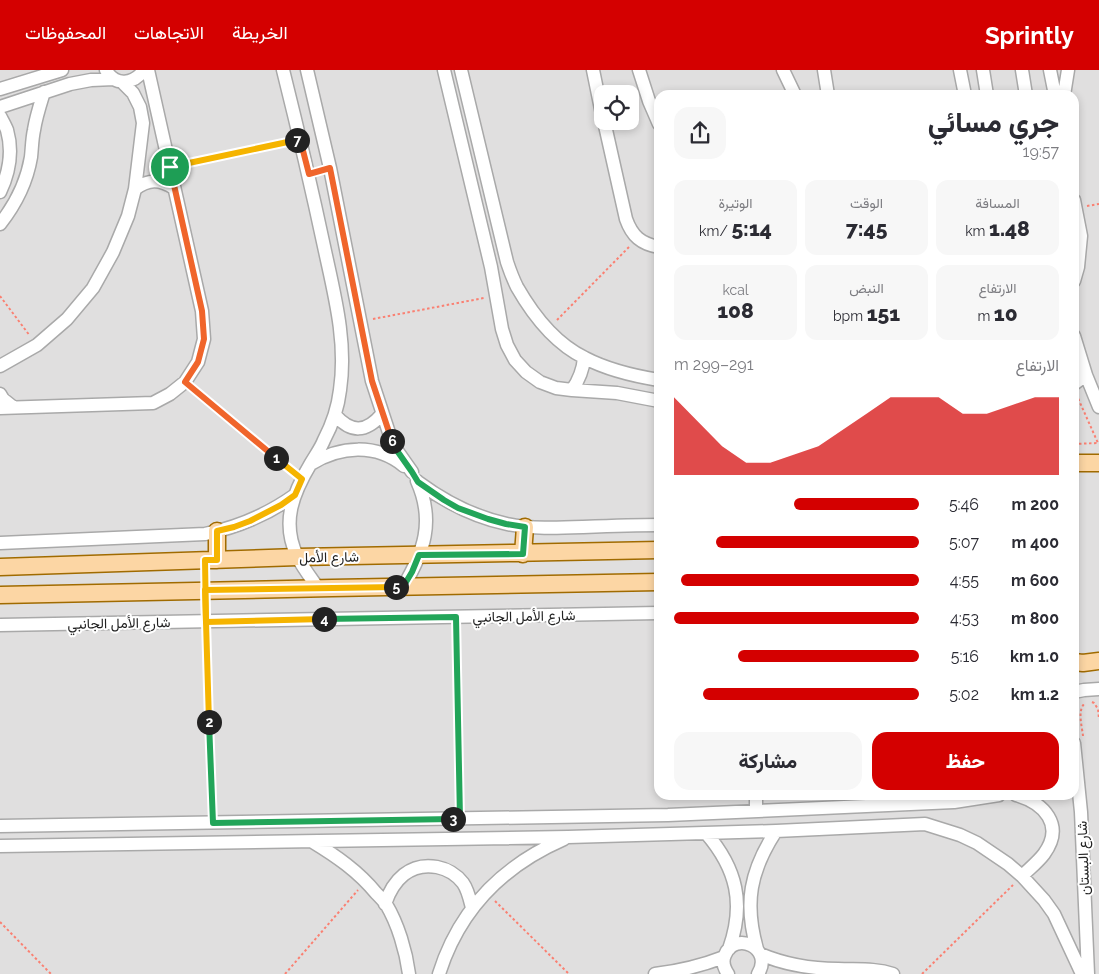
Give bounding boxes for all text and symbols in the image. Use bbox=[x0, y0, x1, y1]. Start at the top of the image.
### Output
text: Sprintly bbox=[985, 21, 1074, 50]
text: المحفوظات bbox=[25, 22, 106, 43]
text: الاتجاهات bbox=[134, 22, 204, 43]
text: الخريطة bbox=[232, 22, 288, 43]
map controls bbox=[594, 85, 639, 130]
button: locate bbox=[594, 85, 639, 130]
text: جري مسائي bbox=[928, 106, 1059, 139]
button: share bbox=[674, 107, 726, 159]
pin: 7 bbox=[284, 128, 310, 152]
text: 7 bbox=[294, 132, 301, 148]
text: 19:57 bbox=[1023, 142, 1059, 161]
pin bbox=[149, 146, 191, 188]
icon: arrive bbox=[156, 153, 184, 181]
text: الوتيرة bbox=[718, 195, 753, 211]
text: الوقت bbox=[850, 195, 883, 211]
text: المسافة bbox=[975, 195, 1020, 211]
text: 5:14 bbox=[731, 216, 772, 241]
text: 7:45 bbox=[846, 216, 887, 241]
text: 1.48 bbox=[989, 216, 1030, 241]
text: /km bbox=[699, 223, 731, 239]
text: km bbox=[965, 223, 989, 239]
text: النبض bbox=[849, 280, 884, 296]
text: الارتفاع bbox=[979, 280, 1017, 296]
text: kcal bbox=[722, 282, 749, 298]
text: 108 bbox=[717, 298, 754, 323]
text: 151 bbox=[867, 301, 900, 326]
text: 10 bbox=[994, 301, 1018, 326]
text: bpm bbox=[833, 308, 867, 324]
text: m bbox=[977, 308, 994, 324]
text: 291–299 m bbox=[674, 355, 754, 374]
text: الارتفاع bbox=[1016, 356, 1059, 375]
pin: 6 bbox=[380, 428, 404, 454]
text: 6 bbox=[388, 433, 397, 449]
pin: 1 bbox=[264, 446, 288, 470]
text: 1 bbox=[273, 450, 280, 466]
text: 5:46 bbox=[949, 495, 979, 514]
text: 200 m bbox=[1012, 495, 1059, 514]
text: 5:07 bbox=[949, 533, 979, 552]
text: 400 m bbox=[1011, 533, 1059, 552]
street label: شارع الأمل bbox=[299, 548, 359, 569]
text: 4:55 bbox=[950, 571, 979, 590]
text: 600 m bbox=[1011, 571, 1059, 590]
pin: 5 bbox=[384, 574, 408, 600]
text: 5 bbox=[393, 579, 400, 595]
pin: 4 bbox=[312, 606, 336, 632]
street label: شارع الأمل الجانبي bbox=[472, 607, 576, 629]
text: 4:53 bbox=[950, 609, 979, 628]
text: 800 m bbox=[1011, 609, 1059, 628]
text: 4 bbox=[321, 611, 329, 627]
street label: شارع الأمل الجانبي bbox=[67, 614, 171, 636]
text: 5:16 bbox=[951, 647, 979, 666]
text: 1.0 km bbox=[1010, 647, 1059, 666]
text: 5:02 bbox=[949, 685, 979, 704]
text: 1.2 km bbox=[1011, 685, 1059, 704]
pin: 2 bbox=[196, 710, 222, 734]
text: 2 bbox=[206, 714, 213, 730]
button: مشاركة bbox=[674, 732, 862, 790]
button: حفظ bbox=[872, 732, 1059, 790]
pin: 3 bbox=[440, 806, 466, 832]
text: 3 bbox=[450, 811, 457, 827]
street label: شارع البستان bbox=[1074, 821, 1095, 895]

